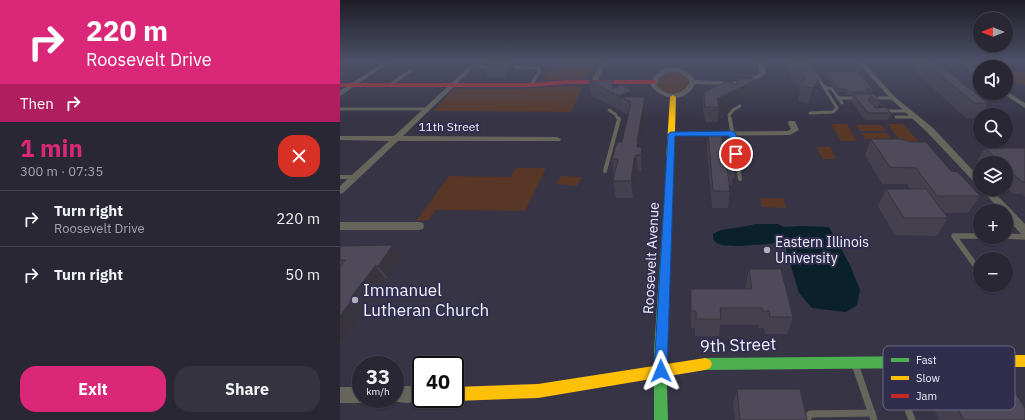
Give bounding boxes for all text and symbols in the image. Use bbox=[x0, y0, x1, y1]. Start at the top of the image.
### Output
text: 220 m bbox=[86, 12, 168, 49]
north arrow bbox=[973, 12, 1013, 52]
map controls bbox=[973, 12, 1013, 292]
icon: right bbox=[20, 16, 72, 68]
text: Roosevelt Drive bbox=[86, 48, 212, 71]
button: sound bbox=[973, 60, 1013, 100]
icon: right bbox=[62, 92, 84, 114]
text: Then bbox=[20, 94, 54, 113]
button: search bbox=[973, 108, 1013, 148]
street label: 11th Street bbox=[418, 119, 480, 134]
text: 1 min bbox=[20, 132, 83, 164]
button: close bbox=[278, 135, 320, 177]
pin bbox=[719, 137, 753, 171]
icon: arrive bbox=[725, 143, 747, 165]
button: layers bbox=[973, 156, 1013, 196]
text: 300 m · 07:35 bbox=[20, 163, 103, 180]
text: Turn right bbox=[54, 201, 123, 220]
street label: Roosevelt Avenue bbox=[639, 201, 663, 314]
button: + bbox=[973, 204, 1013, 244]
icon: right bbox=[20, 208, 42, 230]
text: 220 m bbox=[276, 209, 320, 228]
text: Roosevelt Drive bbox=[54, 220, 145, 237]
place label: Eastern Illinois University bbox=[775, 233, 869, 267]
marker: Eastern Illinois University bbox=[762, 245, 772, 255]
button: − bbox=[973, 252, 1013, 292]
icon: right bbox=[20, 264, 42, 286]
text: Turn right bbox=[54, 265, 123, 284]
text: 50 m bbox=[285, 265, 320, 284]
place label: Immanuel Lutheran Church bbox=[363, 279, 489, 321]
marker: Immanuel Lutheran Church bbox=[350, 295, 360, 305]
street label: 9th Street bbox=[699, 333, 777, 357]
legend bbox=[883, 346, 1015, 410]
position arrow bbox=[640, 350, 682, 392]
text: Fast bbox=[916, 353, 937, 367]
speed limit sign: 40 bbox=[412, 356, 464, 408]
text: 33 bbox=[366, 363, 390, 390]
button: Exit bbox=[20, 366, 166, 412]
button: Share bbox=[174, 366, 320, 412]
text: Slow bbox=[916, 371, 940, 385]
text: km/h bbox=[366, 385, 390, 398]
text: Jam bbox=[916, 389, 937, 403]

